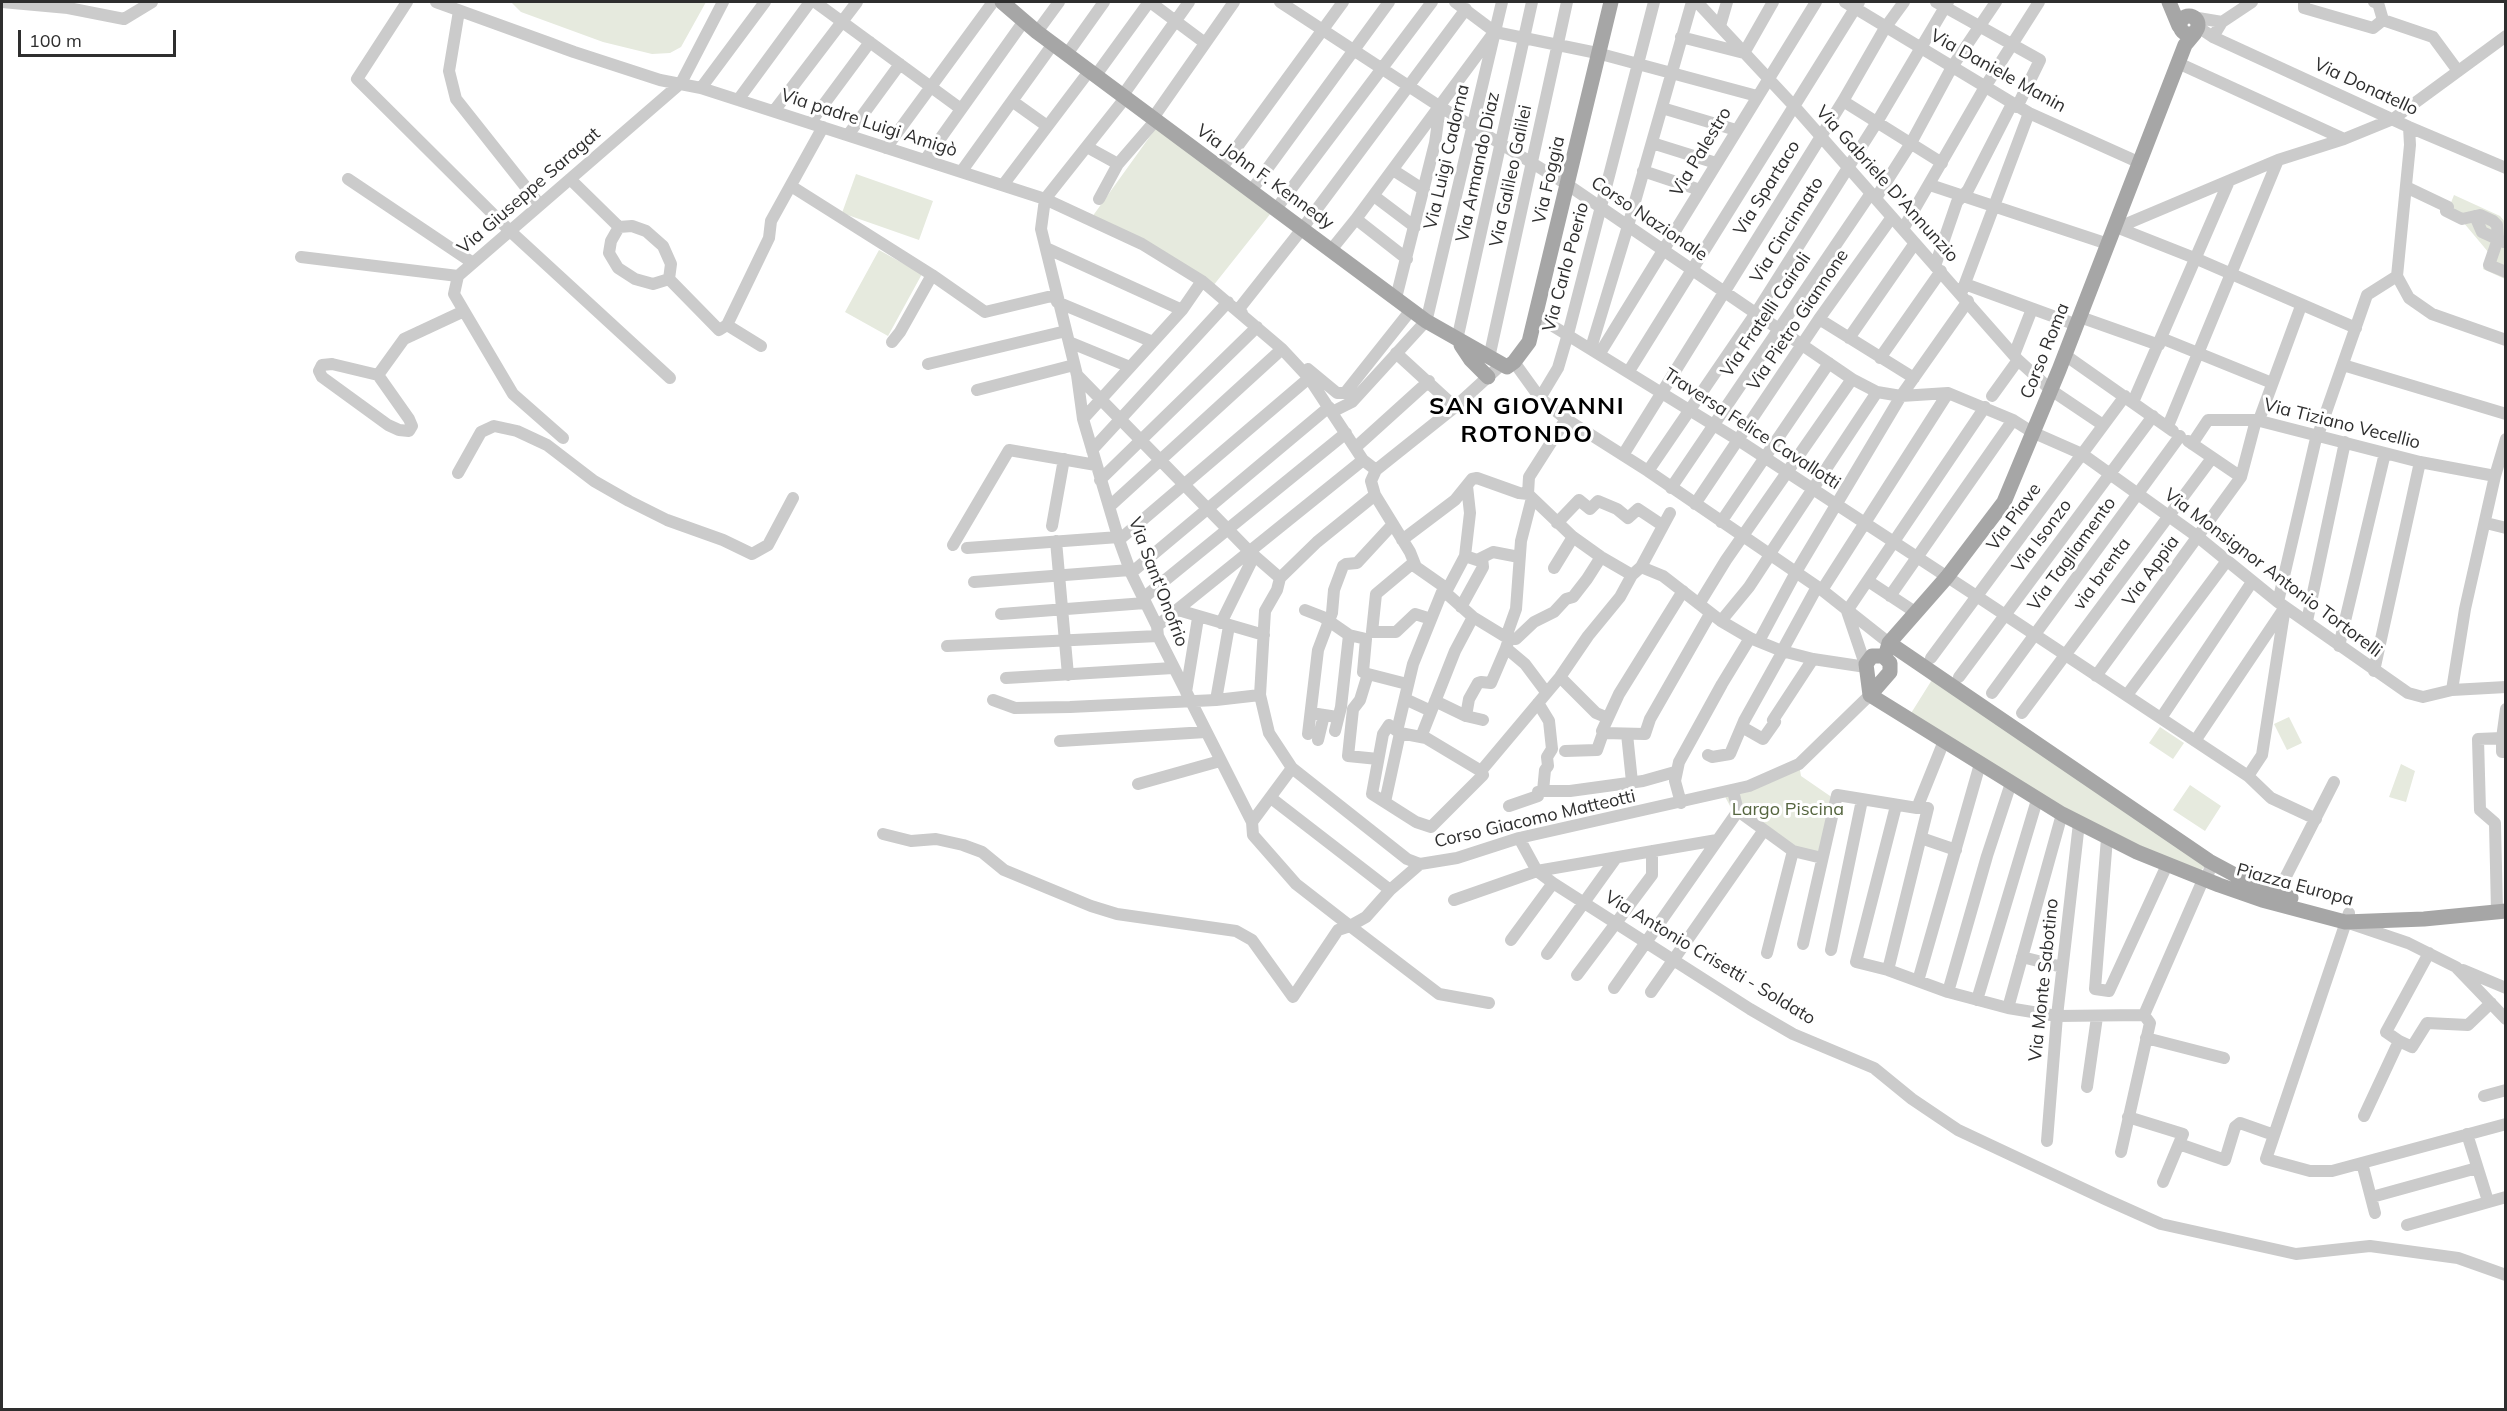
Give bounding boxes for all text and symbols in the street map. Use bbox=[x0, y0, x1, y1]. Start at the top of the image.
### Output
scale bar bbox=[21, 18, 178, 56]
street label: Via Daniele Manin bbox=[1926, 25, 2070, 117]
text: 100 m bbox=[29, 29, 82, 52]
street label: Via Donatello bbox=[2311, 53, 2421, 121]
street label: Via Luigi Cadorna bbox=[1420, 82, 1474, 232]
street label: Via padre Luigi Amigò bbox=[778, 84, 960, 162]
street label: Via Armando Diaz bbox=[1452, 90, 1504, 244]
street label: Via Gabriele D'Annunzio bbox=[1811, 101, 1963, 267]
street label: Via Galileo Galilei bbox=[1485, 103, 1537, 249]
street label: Via Palestro bbox=[1666, 103, 1736, 201]
street label: Via John F. Kennedy bbox=[1192, 120, 1338, 234]
street label: Via Giuseppe Saragat bbox=[453, 123, 605, 259]
street label: Via Foggia bbox=[1528, 134, 1570, 226]
street label: Via Spartaco bbox=[1729, 136, 1805, 240]
street label: Corso Nazionale bbox=[1587, 172, 1711, 266]
street label: Via Cincinnato bbox=[1746, 173, 1828, 287]
street label: Via Carlo Poerio bbox=[1538, 200, 1594, 334]
street label: Via Pietro Giannone bbox=[1743, 245, 1853, 395]
street label: Via Fratelli Cairoli bbox=[1716, 249, 1816, 381]
street label: Corso Roma bbox=[2016, 300, 2074, 402]
street label: Traversa Felice Cavallotti bbox=[1660, 364, 1844, 494]
district label: SAN GIOVANNI ROTONDO bbox=[1429, 393, 1625, 449]
street label: Via Tiziano Vecellio bbox=[2262, 394, 2422, 454]
street label: Via Piave bbox=[1982, 479, 2046, 555]
street label: Via Monsignor Antonio Tortorelli bbox=[2160, 484, 2386, 662]
street label: Via Tagliamento bbox=[2023, 493, 2121, 615]
street label: Via Isonzo bbox=[2007, 495, 2077, 577]
street label: Via Sant'Onofrio bbox=[1123, 514, 1193, 650]
street label: Via Appia bbox=[2118, 531, 2184, 611]
street label: via brenta bbox=[2069, 534, 2135, 614]
street label: Corso Giacomo Matteotti bbox=[1432, 785, 1638, 853]
park label: Largo Piscina bbox=[1732, 799, 1844, 821]
street label: Piazza Europa bbox=[2234, 859, 2356, 911]
street label: Via Antonio Crisetti - Soldato bbox=[1601, 886, 1819, 1030]
street label: Via Monte Sabotino bbox=[2025, 897, 2063, 1063]

